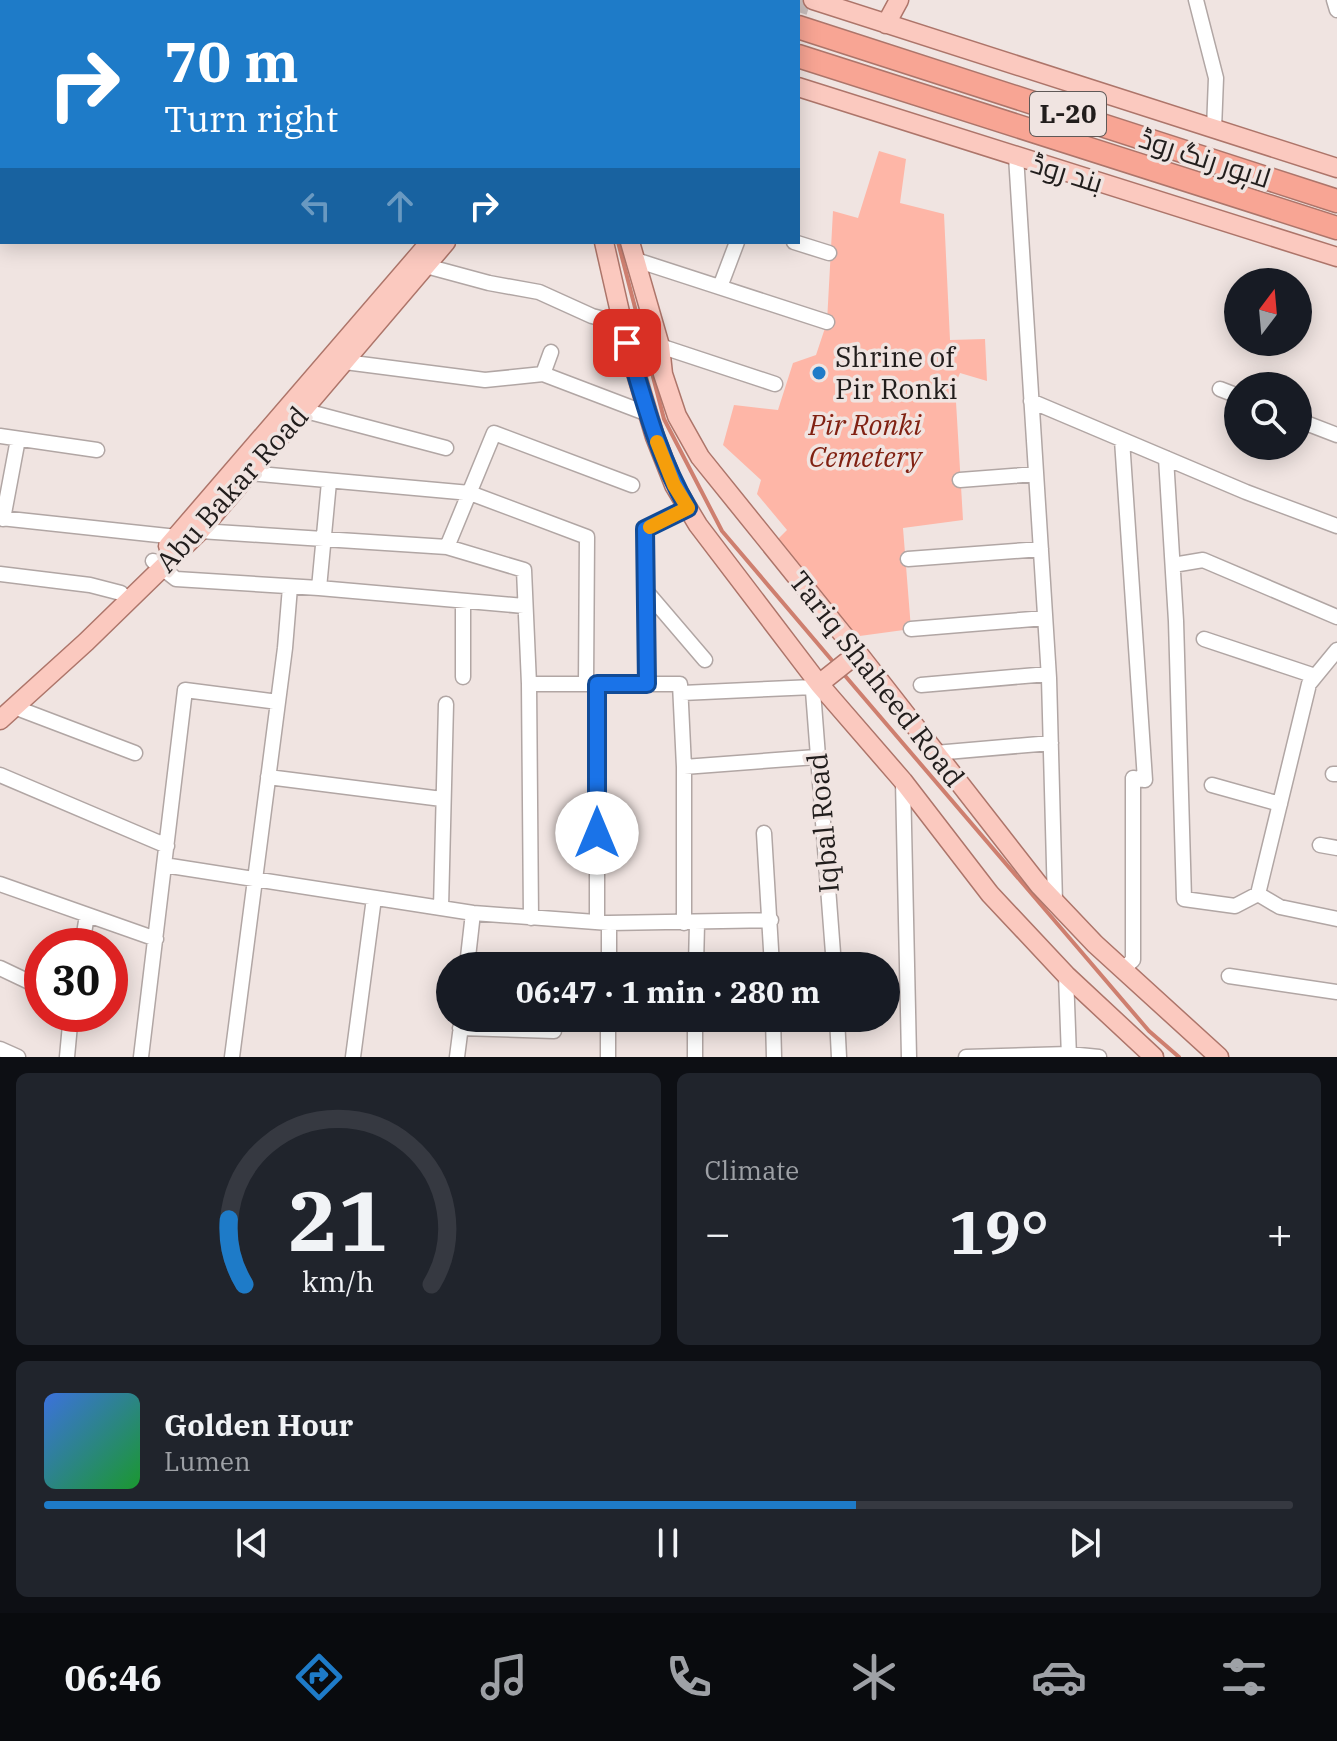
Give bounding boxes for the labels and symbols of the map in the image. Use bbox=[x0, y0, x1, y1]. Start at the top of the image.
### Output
road number: L-20 bbox=[1030, 92, 1106, 136]
street label: لاہور رنگ روڈ bbox=[1135, 119, 1276, 196]
street label: بند روڈ bbox=[1027, 144, 1108, 201]
north arrow bbox=[1224, 268, 1312, 356]
pin bbox=[593, 309, 661, 377]
place label: Shrine of Pir Ronki bbox=[835, 338, 957, 407]
marker: Shrine of Pir Ronki bbox=[810, 364, 828, 382]
street label: Abu Bakar Road bbox=[147, 398, 316, 580]
park label: Pir Ronki Cemetery bbox=[807, 406, 924, 475]
street label: Tariq Shaheed Road bbox=[781, 563, 973, 794]
street label: Iqbal Road bbox=[798, 751, 847, 895]
position arrow bbox=[555, 791, 639, 875]
speed limit sign: 30 bbox=[24, 928, 128, 1032]

